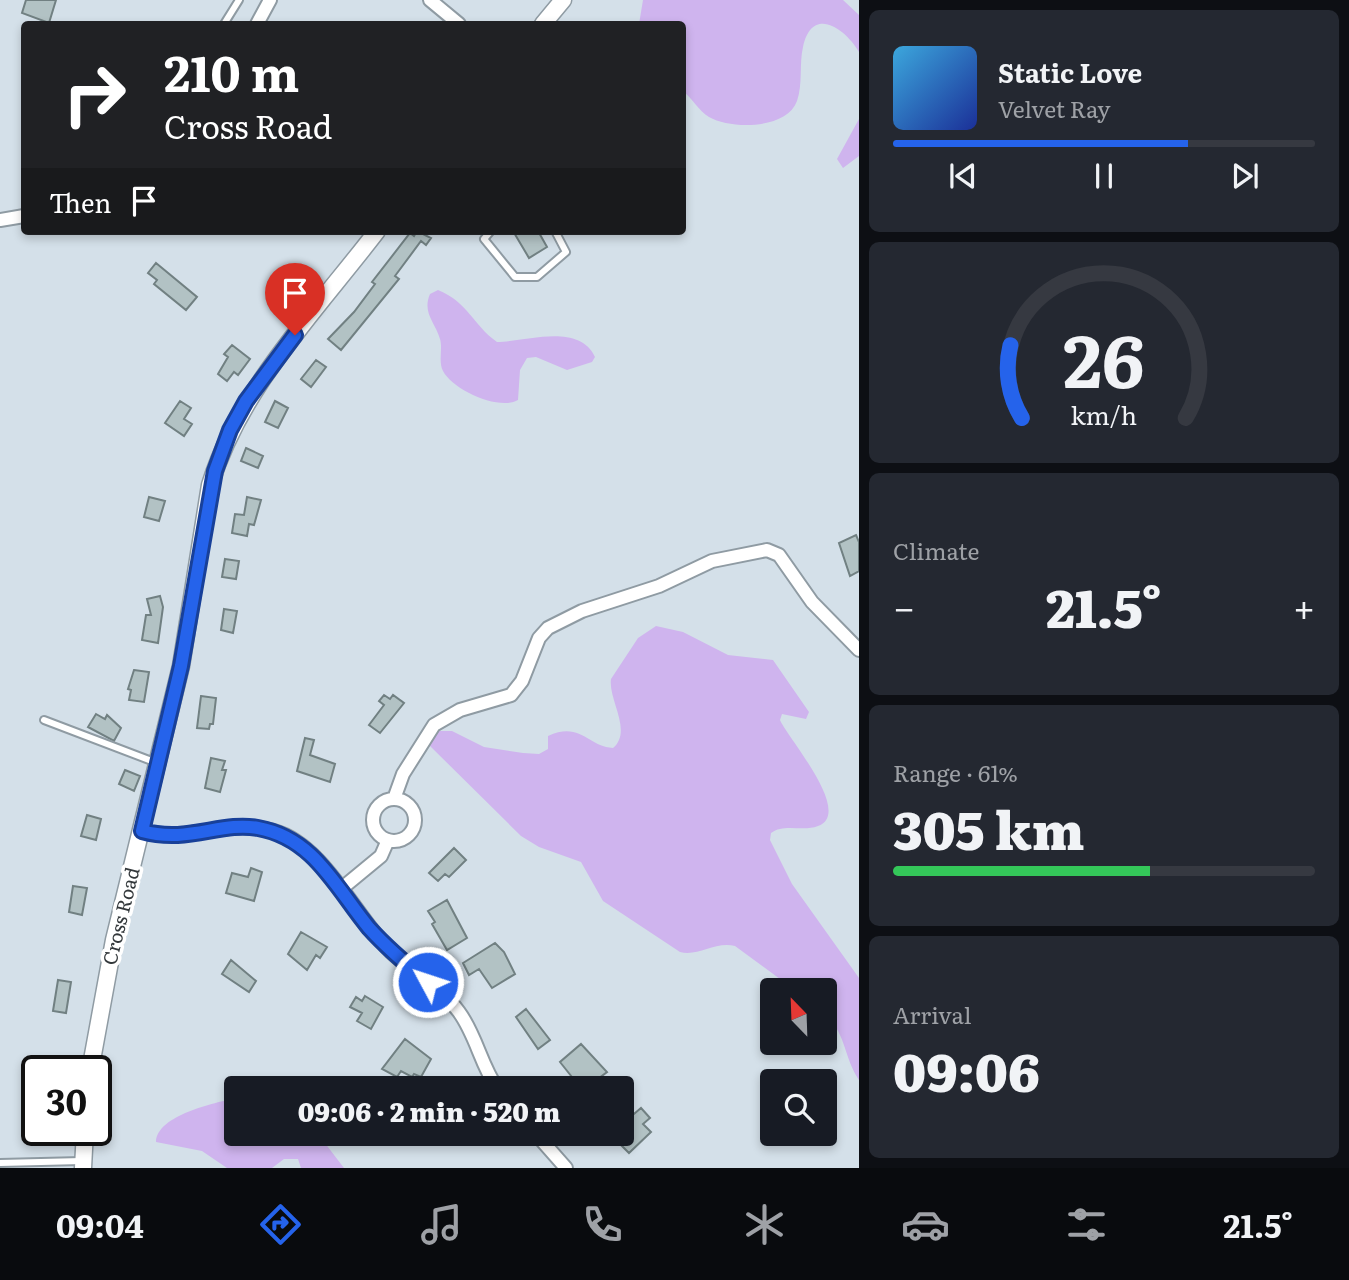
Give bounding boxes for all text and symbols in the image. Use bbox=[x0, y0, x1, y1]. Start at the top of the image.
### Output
text: 210 m bbox=[164, 34, 299, 107]
icon: right bbox=[49, 49, 140, 140]
text: Static Love bbox=[998, 52, 1142, 91]
text: Velvet Ray bbox=[998, 91, 1110, 125]
text: Cross Road bbox=[164, 101, 332, 149]
icon: previous bbox=[944, 157, 982, 195]
icon: pause bbox=[1085, 157, 1123, 195]
icon: next bbox=[1226, 157, 1264, 195]
text: Then bbox=[49, 182, 111, 221]
icon: arrive bbox=[125, 182, 163, 220]
pin bbox=[265, 263, 325, 335]
icon: arrive bbox=[276, 274, 314, 312]
text: 26 bbox=[1063, 303, 1145, 411]
text: km/h bbox=[1071, 396, 1137, 433]
text: Climate bbox=[893, 533, 979, 567]
text: 21.5° bbox=[1046, 567, 1162, 644]
text: − bbox=[893, 577, 915, 634]
text: + bbox=[1293, 577, 1315, 634]
text: Range · 61% bbox=[893, 755, 1018, 789]
text: 305 km bbox=[893, 789, 1085, 866]
street label: Cross Road bbox=[94, 863, 146, 968]
position arrow bbox=[391, 945, 465, 1019]
north arrow bbox=[760, 978, 836, 1055]
map controls bbox=[760, 978, 837, 1146]
text: Arrival bbox=[893, 997, 972, 1031]
text: 09:06 bbox=[893, 1031, 1040, 1108]
speed limit sign: 30 bbox=[21, 1055, 112, 1146]
button: search bbox=[760, 1069, 837, 1146]
text: 09:06 · 2 min · 520 m bbox=[298, 1091, 560, 1130]
text: 09:04 bbox=[56, 1200, 144, 1248]
icon: directions bbox=[256, 1200, 305, 1249]
icon: music bbox=[417, 1200, 466, 1249]
icon: phone bbox=[578, 1200, 627, 1249]
icon: climate bbox=[740, 1200, 789, 1249]
icon: car bbox=[901, 1200, 950, 1249]
icon: filters bbox=[1062, 1200, 1111, 1249]
text: 21.5° bbox=[1223, 1200, 1293, 1248]

